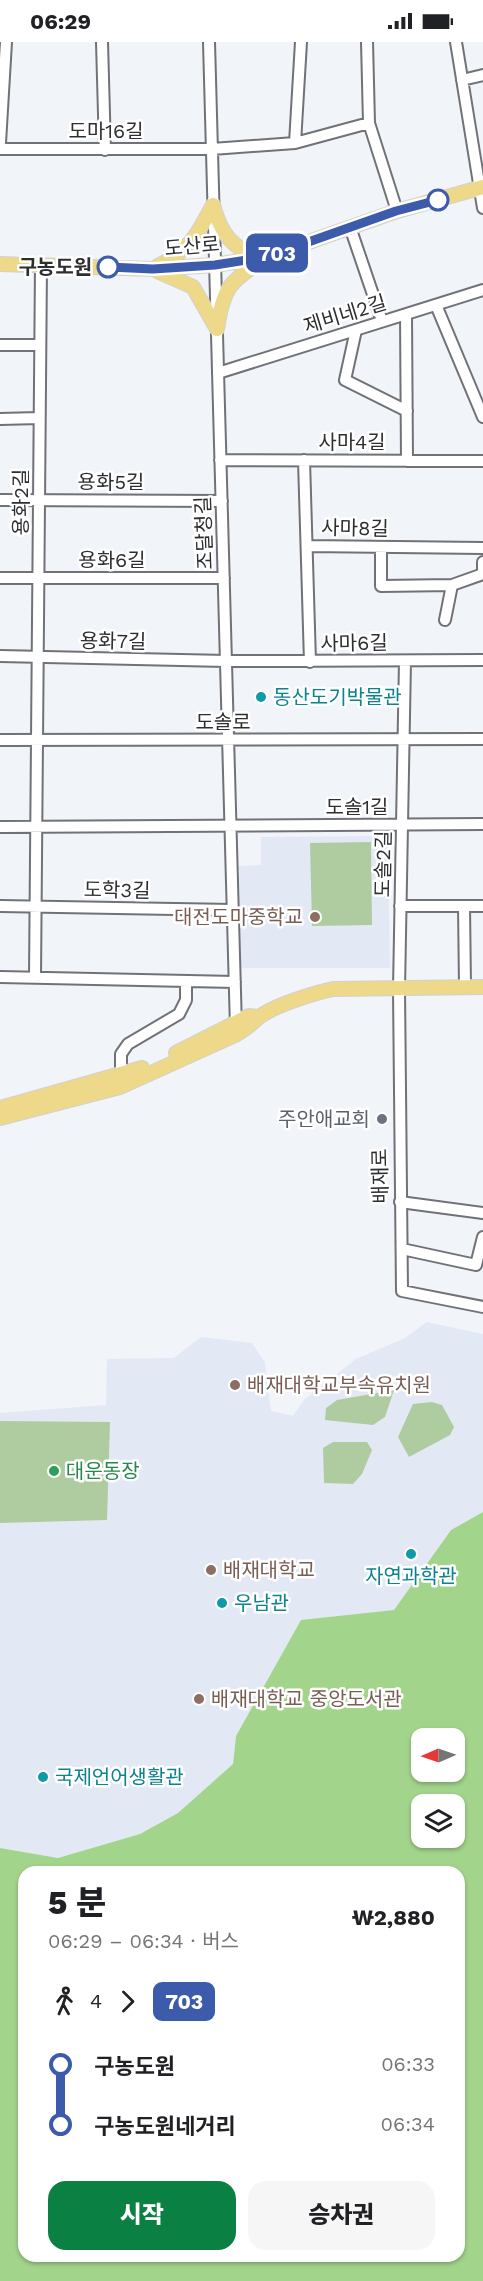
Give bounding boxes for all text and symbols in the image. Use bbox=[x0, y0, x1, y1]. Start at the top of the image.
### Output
text: 06:29 bbox=[30, 9, 91, 34]
street label: 도마16길 bbox=[68, 119, 144, 143]
unlabelled marker bbox=[427, 189, 449, 211]
street label: 도산로 bbox=[163, 232, 221, 260]
line badge: 703 bbox=[242, 234, 312, 272]
text: 703 bbox=[258, 241, 296, 266]
place label: 구농도원 bbox=[18, 255, 92, 279]
marker: 구농도원 bbox=[97, 256, 119, 278]
street label: 제비네2길 bbox=[301, 290, 389, 338]
street label: 사마4길 bbox=[318, 430, 386, 454]
street label: 용화2길 bbox=[9, 469, 33, 535]
street label: 용화5길 bbox=[78, 470, 144, 494]
street label: 조달청길 bbox=[191, 496, 217, 570]
street label: 사마8길 bbox=[321, 515, 389, 541]
street label: 용화6길 bbox=[78, 548, 146, 572]
street label: 용화7길 bbox=[80, 628, 146, 654]
street label: 사마6길 bbox=[320, 630, 388, 656]
place label: 동산도기박물관 bbox=[273, 685, 402, 709]
marker: 동산도기박물관 bbox=[254, 690, 268, 704]
street label: 도솔로 bbox=[195, 710, 251, 734]
street label: 도솔1길 bbox=[326, 795, 389, 819]
street label: 도솔2길 bbox=[370, 830, 396, 898]
street label: 도학3길 bbox=[83, 877, 151, 903]
place label: 대전도마중학교 bbox=[174, 905, 303, 929]
marker: 대전도마중학교 bbox=[308, 910, 322, 924]
place label: 주안애교회 bbox=[278, 1107, 370, 1131]
marker: 주안애교회 bbox=[375, 1112, 389, 1126]
street label: 배재로 bbox=[368, 1148, 392, 1204]
place label: 배재대학교부속유치원 bbox=[247, 1373, 431, 1397]
marker: 배재대학교부속유치원 bbox=[228, 1378, 242, 1392]
place label: 대운동장 bbox=[66, 1459, 140, 1483]
marker: 대운동장 bbox=[47, 1464, 61, 1478]
marker: 자연과학관 bbox=[404, 1547, 418, 1561]
place label: 배재대학교 bbox=[223, 1558, 315, 1582]
marker: 배재대학교 bbox=[204, 1563, 218, 1577]
place label: 자연과학관 bbox=[365, 1564, 457, 1588]
place label: 우남관 bbox=[234, 1591, 289, 1615]
marker: 우남관 bbox=[215, 1596, 229, 1610]
place label: 배재대학교 중앙도서관 bbox=[211, 1687, 402, 1711]
marker: 배재대학교 중앙도서관 bbox=[192, 1692, 206, 1706]
north arrow bbox=[411, 1728, 465, 1782]
map controls bbox=[411, 1728, 465, 1848]
place label: 국제언어생활관 bbox=[55, 1765, 184, 1789]
marker: 국제언어생활관 bbox=[36, 1770, 50, 1784]
button: layers bbox=[411, 1794, 465, 1848]
text: 5 분 bbox=[48, 1883, 106, 1922]
text: ₩2,880 bbox=[352, 1905, 435, 1930]
text: 06:29 – 06:34 · 버스 bbox=[48, 1929, 239, 1953]
icon: walk bbox=[48, 1985, 81, 2018]
icon: forward bbox=[111, 1985, 144, 2018]
text: 4 bbox=[90, 1989, 102, 2013]
text: 703 bbox=[165, 1989, 203, 2014]
text: 06:33 bbox=[381, 2052, 435, 2076]
text: 구농도원 bbox=[94, 2054, 175, 2079]
text: 06:34 bbox=[381, 2112, 435, 2136]
text: 구농도원네거리 bbox=[94, 2114, 236, 2139]
button: 시작 bbox=[48, 2181, 236, 2250]
button: 승차권 bbox=[248, 2181, 435, 2250]

